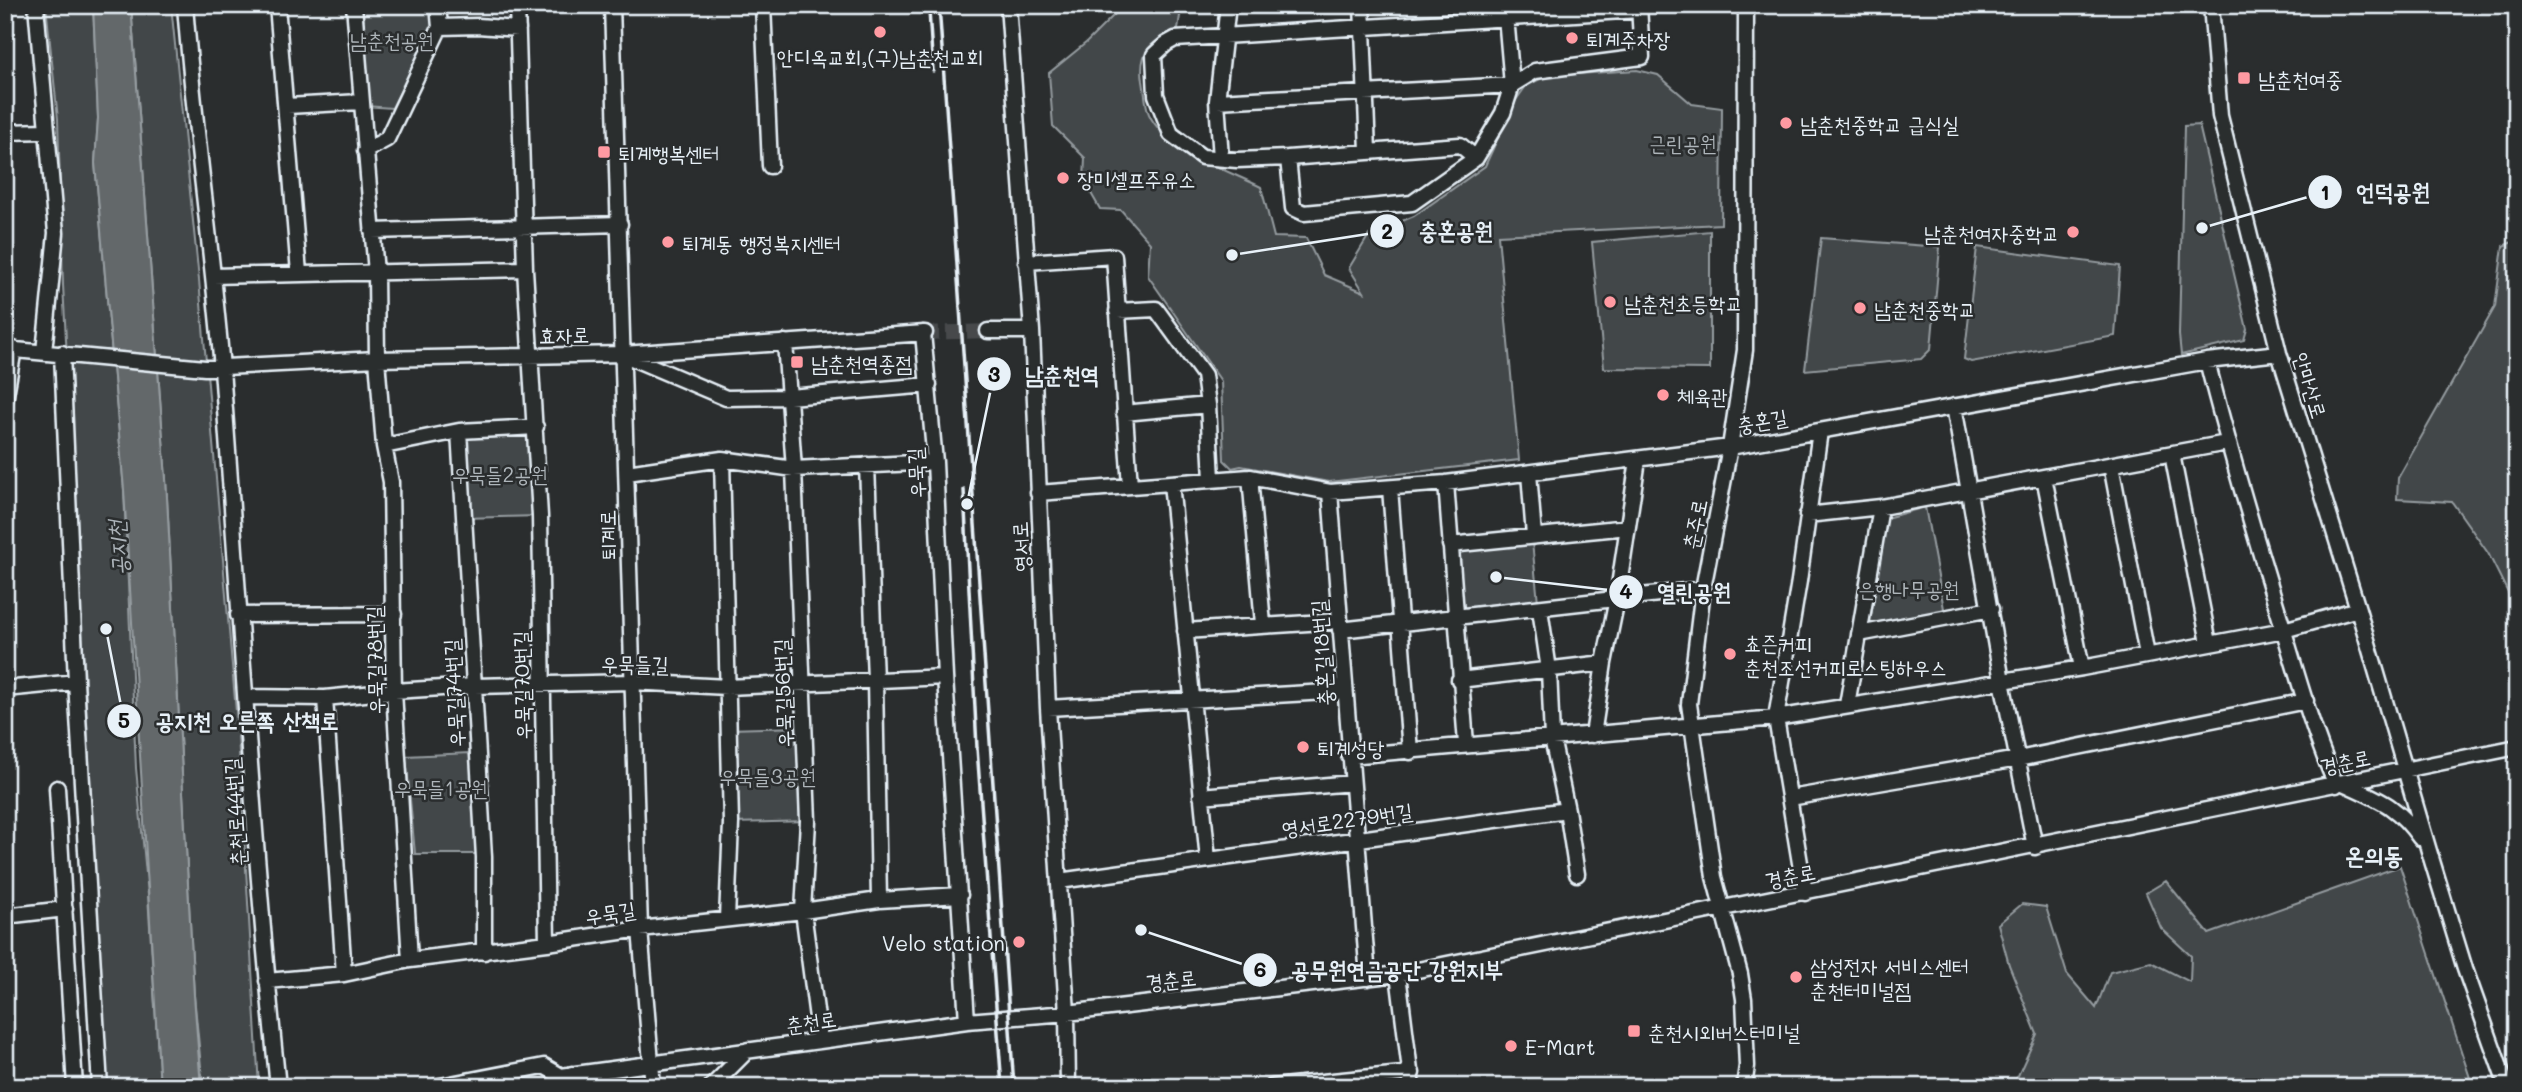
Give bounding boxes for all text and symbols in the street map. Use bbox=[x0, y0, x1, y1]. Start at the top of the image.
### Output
marker: 안디옥교회,(구)남춘천교회 bbox=[872, 24, 888, 40]
place label: 퇴계주차장 bbox=[1586, 25, 1671, 52]
park label: 남춘천공원 bbox=[350, 26, 434, 53]
marker: 퇴계주차장 bbox=[1564, 30, 1580, 46]
place label: 안디옥교회,(구)남춘천교회 bbox=[777, 43, 983, 70]
place label: 남춘천여중 bbox=[2258, 65, 2343, 92]
marker: 남춘천여중 bbox=[2236, 70, 2252, 86]
place label: 남춘천중학교 급식실 bbox=[1800, 110, 1959, 137]
marker: 남춘천중학교 급식실 bbox=[1778, 115, 1794, 131]
park label: 근린공원 bbox=[1649, 129, 1717, 156]
place label: 퇴계행복센터 bbox=[618, 139, 719, 166]
marker: 퇴계행복센터 bbox=[596, 144, 612, 160]
place label: 장미셀프주유소 bbox=[1077, 165, 1195, 192]
marker: 장미셀프주유소 bbox=[1055, 170, 1071, 186]
callout: 언덕공원 bbox=[2307, 170, 2444, 214]
text: 언덕공원 bbox=[2356, 176, 2430, 206]
text: 1 bbox=[2320, 178, 2330, 205]
callout: 충혼공원 bbox=[1370, 209, 1507, 253]
text: 충혼공원 bbox=[1419, 215, 1493, 245]
text: 2 bbox=[1381, 217, 1393, 244]
place label: 남춘천여자중학교 bbox=[1924, 219, 2059, 246]
marker: 남춘천여자중학교 bbox=[2065, 224, 2081, 240]
place label: 퇴계동 행정복지센터 bbox=[682, 229, 841, 256]
marker: 퇴계동 행정복지센터 bbox=[660, 234, 676, 250]
place label: 남춘천초등학교 bbox=[1624, 289, 1742, 316]
marker: 남춘천초등학교 bbox=[1602, 294, 1618, 310]
place label: 남춘천중학교 bbox=[1874, 295, 1975, 322]
marker: 남춘천중학교 bbox=[1852, 300, 1868, 316]
street label: 효자로 bbox=[538, 320, 590, 348]
place label: 남춘천역종점 bbox=[811, 349, 912, 376]
street label: 안마산로 bbox=[2288, 349, 2334, 421]
callout: 남춘천역 bbox=[976, 352, 1113, 396]
marker: 남춘천역종점 bbox=[789, 354, 805, 370]
text: 남춘천역 bbox=[1025, 359, 1099, 389]
text: 3 bbox=[988, 360, 1000, 387]
place label: 체육관 bbox=[1677, 382, 1728, 409]
marker: 체육관 bbox=[1655, 387, 1671, 403]
street label: 충혼길 bbox=[1735, 402, 1789, 438]
street label: 우묵길 bbox=[900, 447, 930, 499]
park label: 우묵들2공원 bbox=[452, 460, 548, 487]
street label: 춘주로 bbox=[1676, 497, 1712, 551]
street label: 퇴계로 bbox=[593, 509, 621, 561]
water label: 공지천 bbox=[100, 517, 134, 577]
street label: 영서로 bbox=[1005, 521, 1035, 573]
callout: 열린공원 bbox=[1608, 570, 1745, 614]
park label: 은행나무공원 bbox=[1858, 575, 1960, 602]
text: 열린공원 bbox=[1657, 576, 1731, 606]
text: 4 bbox=[1619, 577, 1633, 604]
street label: 충혼길18번길 bbox=[1304, 599, 1338, 707]
street label: 우묵길78번길 bbox=[360, 605, 388, 715]
place label: 쵸즌커피 춘천조선커피로스팅하우스 bbox=[1744, 629, 1947, 680]
street label: 우묵길70번길 bbox=[507, 630, 535, 740]
street label: 우묵길74번길 bbox=[437, 638, 469, 748]
street label: 우묵길56번길 bbox=[767, 638, 797, 748]
marker: 쵸즌커피 춘천조선커피로스팅하우스 bbox=[1722, 646, 1738, 662]
street label: 우묵들길 bbox=[601, 649, 669, 677]
callout: 공지천 오른쪽 산책로 bbox=[106, 699, 352, 743]
text: 공지천 오른쪽 산책로 bbox=[155, 705, 339, 735]
text: 5 bbox=[118, 706, 130, 733]
place label: 퇴계성당 bbox=[1317, 734, 1385, 761]
marker: 퇴계성당 bbox=[1295, 739, 1311, 755]
street label: 경춘로 bbox=[2317, 743, 2373, 779]
street label: 춘천로44번길 bbox=[217, 757, 251, 867]
park label: 우묵들3공원 bbox=[720, 762, 816, 789]
park label: 우묵들1공원 bbox=[394, 774, 488, 801]
street label: 영서로2279번길 bbox=[1280, 796, 1414, 842]
district label: 온의동 bbox=[2345, 839, 2403, 870]
street label: 경춘로 bbox=[1763, 857, 1817, 893]
street label: 우묵길 bbox=[583, 895, 637, 929]
place label: Velo station bbox=[882, 929, 1005, 956]
marker: Velo station bbox=[1011, 934, 1027, 950]
callout: 공무원연금공단 강원지부 bbox=[1242, 948, 1517, 992]
place label: 삼성전자 서비스센터 춘천터미널점 bbox=[1810, 952, 1969, 1003]
text: 공무원연금공단 강원지부 bbox=[1291, 954, 1503, 984]
text: 6 bbox=[1254, 955, 1266, 982]
street label: 경춘로 bbox=[1144, 963, 1198, 995]
marker: 삼성전자 서비스센터 춘천터미널점 bbox=[1788, 969, 1804, 985]
street label: 춘천로 bbox=[784, 1004, 838, 1038]
place label: 춘천시외버스터미널 bbox=[1648, 1018, 1800, 1045]
marker: 춘천시외버스터미널 bbox=[1626, 1023, 1642, 1039]
place label: E-Mart bbox=[1525, 1033, 1596, 1060]
marker: E-Mart bbox=[1503, 1038, 1519, 1054]

